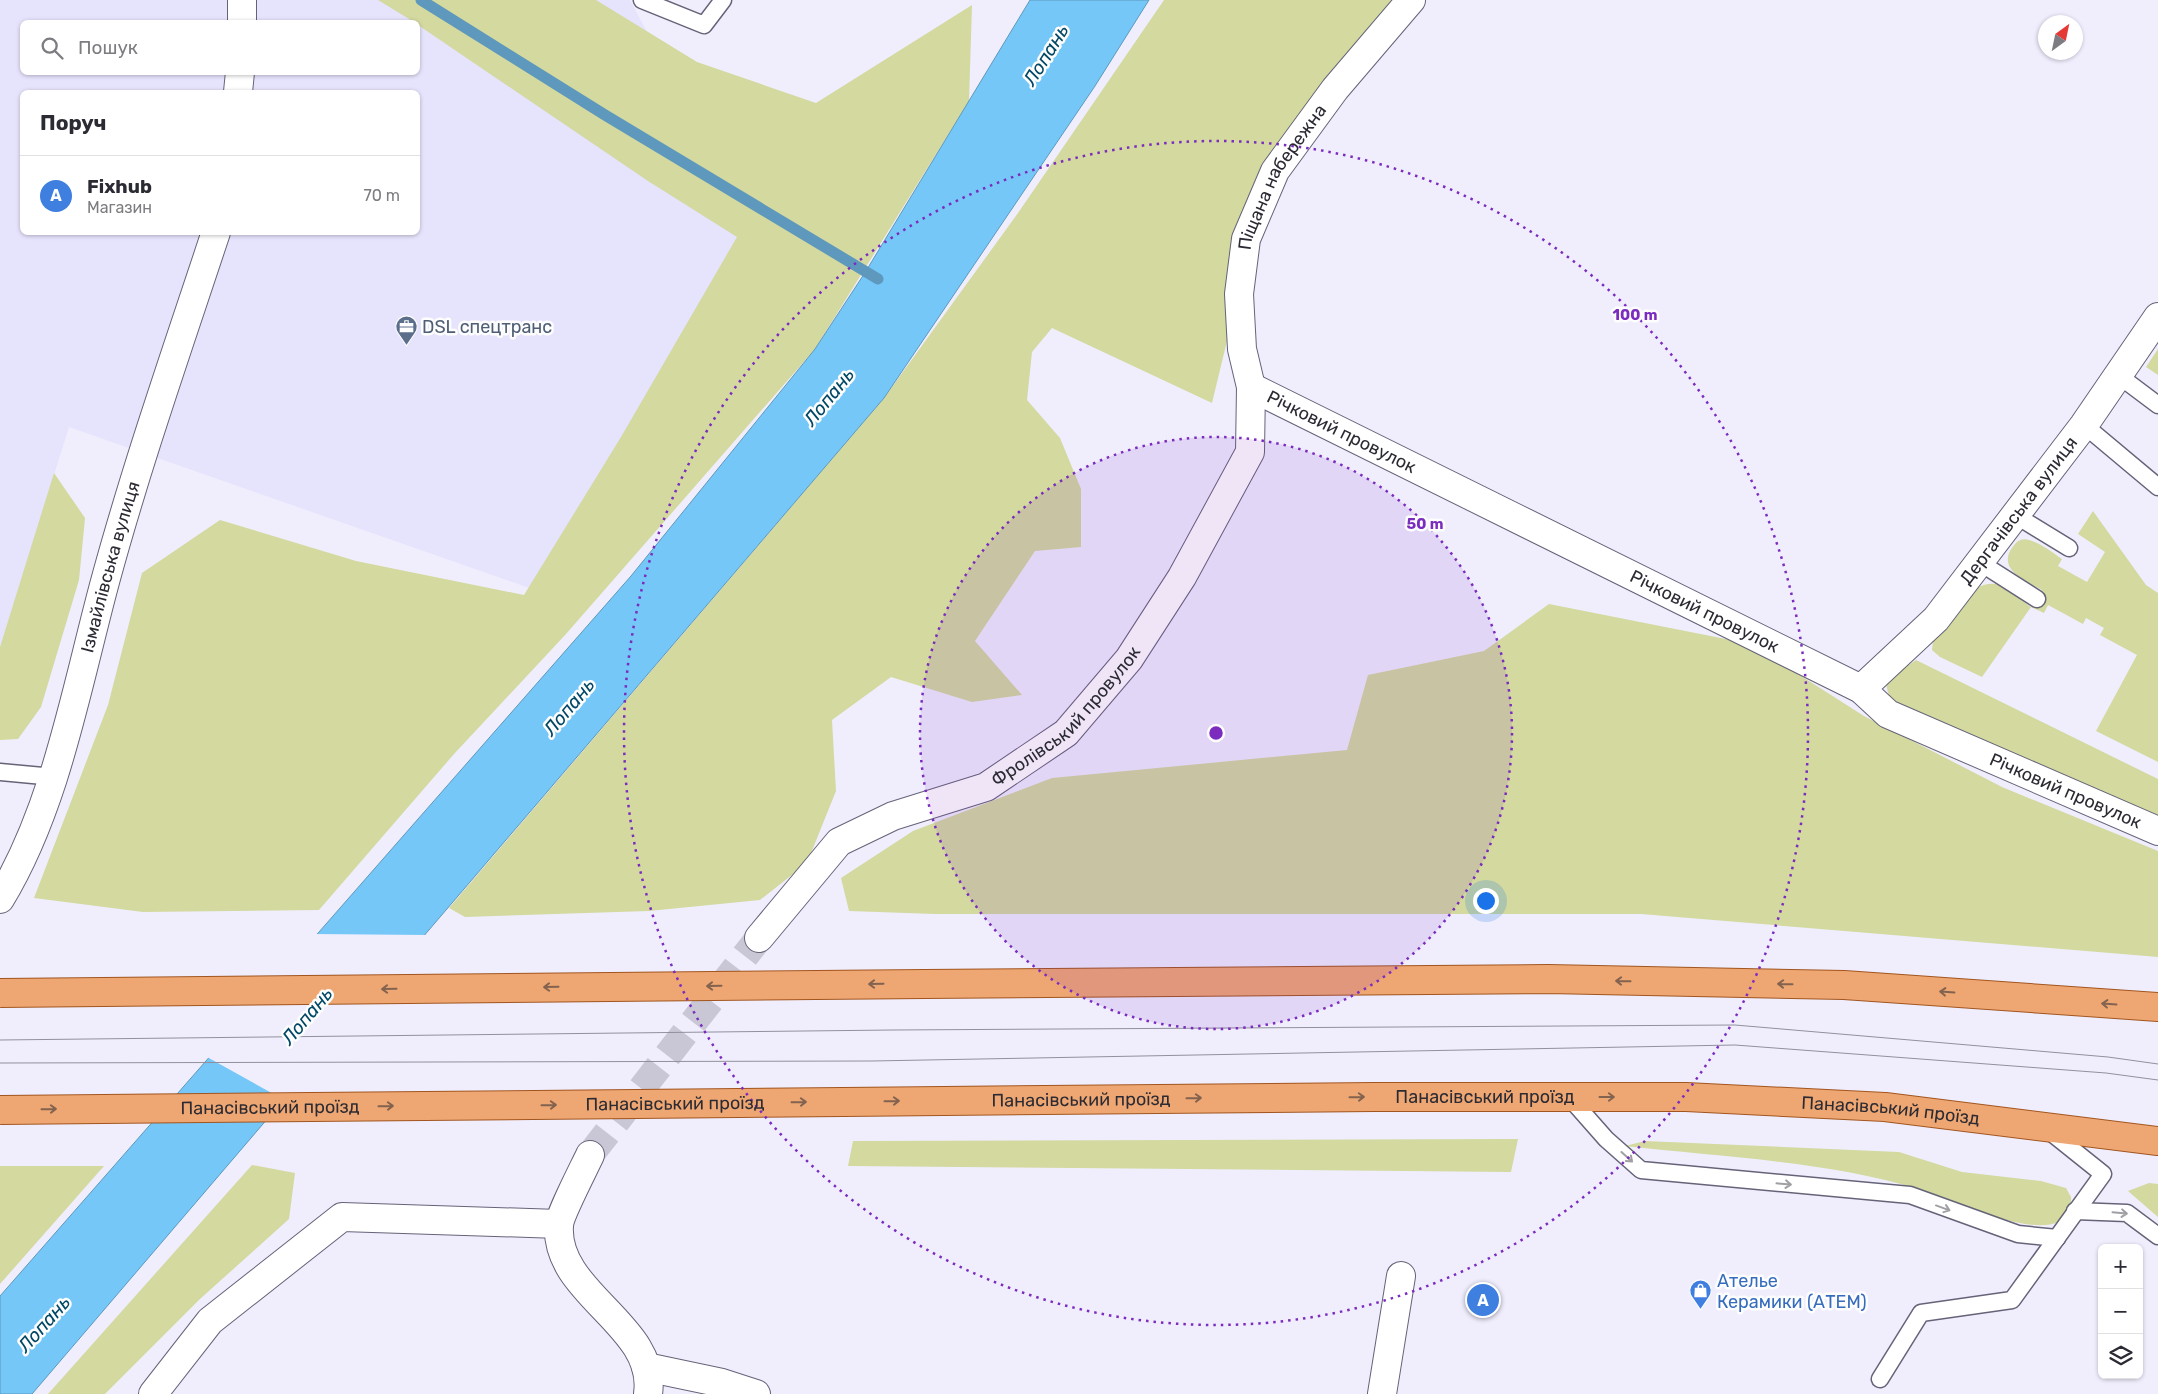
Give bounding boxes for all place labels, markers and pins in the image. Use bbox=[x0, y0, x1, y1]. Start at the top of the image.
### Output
office icon: DSL спецтранс bbox=[394, 315, 418, 346]
place label: DSL спецтранс bbox=[422, 316, 552, 338]
centre of rings bbox=[1207, 724, 1225, 742]
place label: Ателье Керамики (АТЕМ) bbox=[1717, 1270, 1867, 1313]
shop icon: Ателье Керамики (АТЕМ) bbox=[1689, 1279, 1713, 1310]
pin: A bbox=[1467, 1281, 1499, 1319]

